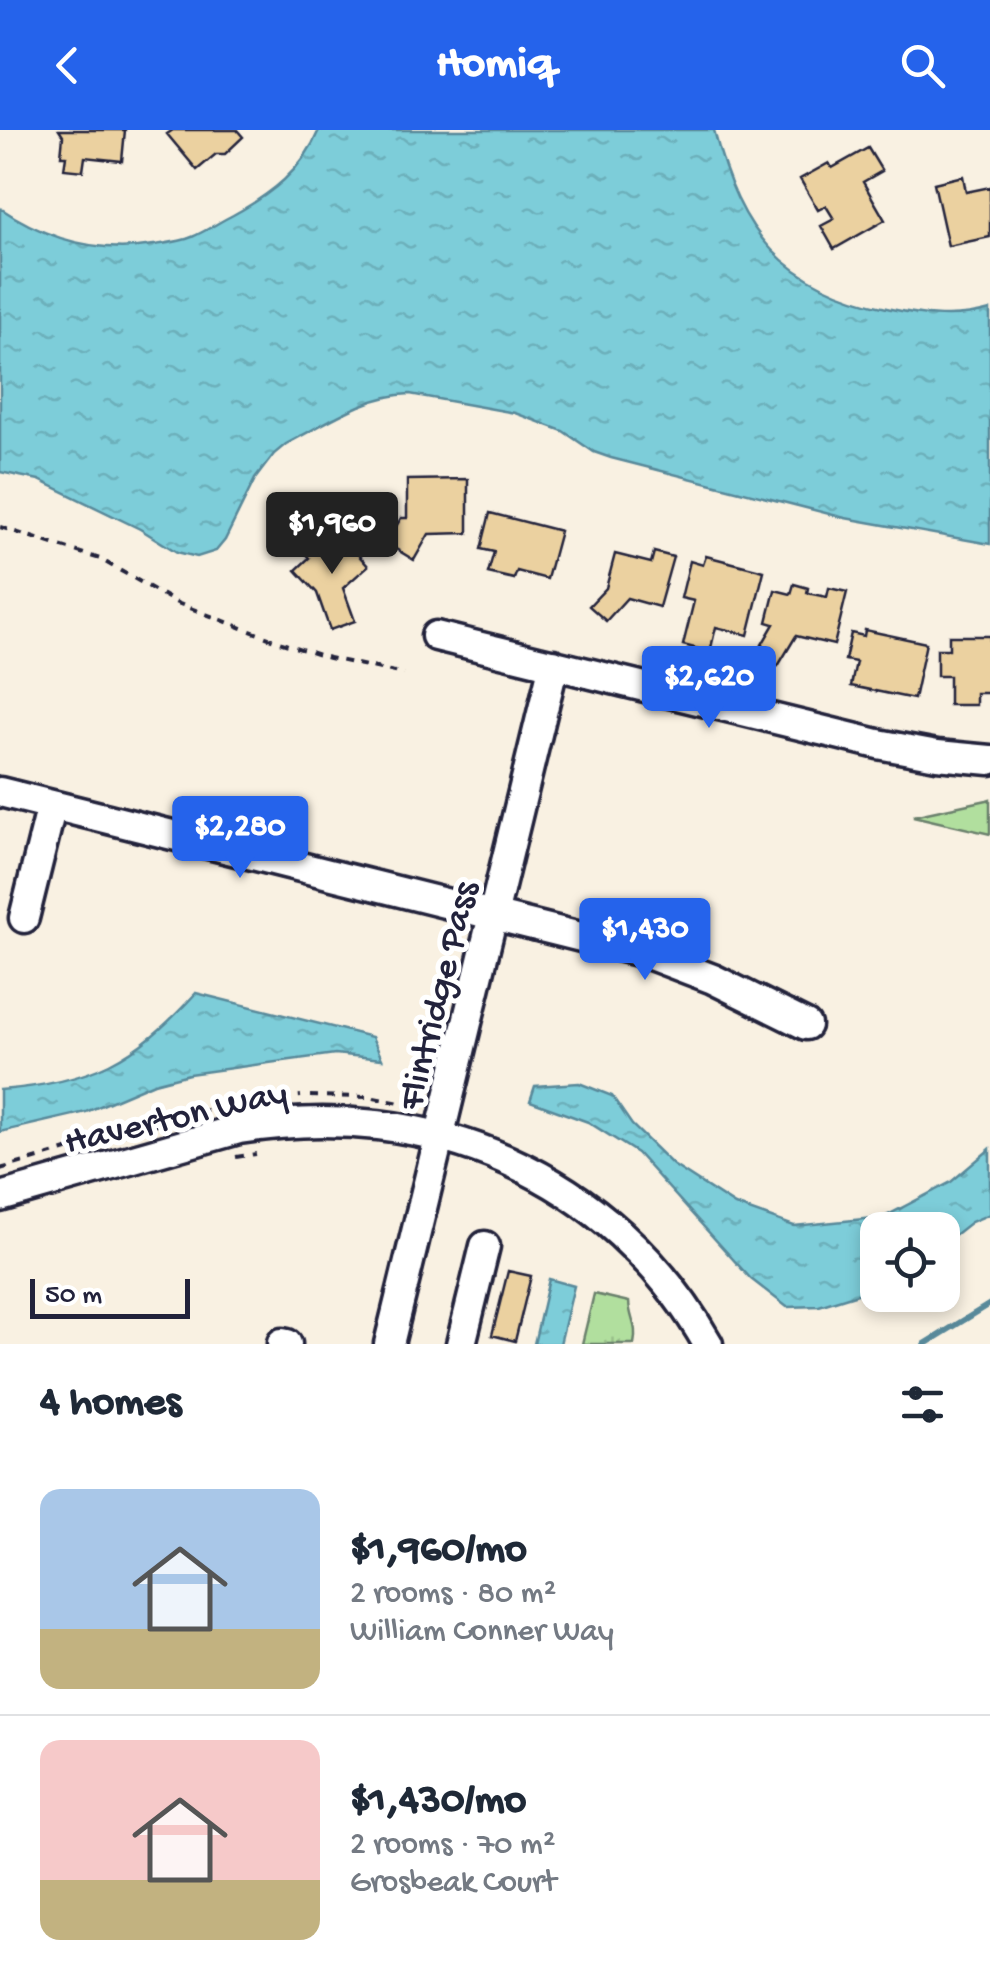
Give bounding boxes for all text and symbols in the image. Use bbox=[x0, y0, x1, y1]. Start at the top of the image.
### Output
icon: back bbox=[40, 38, 95, 93]
icon: search bbox=[895, 38, 950, 93]
text: Homiq bbox=[436, 39, 554, 92]
pin: $1,960 bbox=[251, 492, 413, 577]
text: $1,960 bbox=[288, 505, 376, 543]
pin: $2,620 bbox=[628, 646, 790, 731]
text: $2,620 bbox=[664, 659, 754, 697]
pin: $2,280 bbox=[159, 796, 321, 881]
text: $2,280 bbox=[194, 809, 286, 847]
street label: Flintridge Pass bbox=[391, 877, 491, 1116]
pin: $1,430 bbox=[564, 898, 726, 983]
text: $1,430 bbox=[601, 911, 689, 949]
street label: Haverton Way bbox=[61, 1073, 292, 1167]
map controls bbox=[860, 1212, 960, 1312]
button: locate bbox=[860, 1212, 960, 1312]
scale bar bbox=[30, 1274, 190, 1318]
text: 50 m bbox=[45, 1280, 102, 1313]
icon: filters bbox=[895, 1377, 950, 1432]
text: 4 homes bbox=[40, 1380, 181, 1429]
text: $1,960/mo bbox=[350, 1527, 527, 1576]
icon: home bbox=[120, 1529, 240, 1649]
text: 2 rooms · 80 m² bbox=[350, 1576, 556, 1614]
text: William Conner Way bbox=[350, 1614, 614, 1652]
text: $1,430/mo bbox=[350, 1778, 526, 1827]
icon: home bbox=[120, 1780, 240, 1900]
text: 2 rooms · 70 m² bbox=[350, 1827, 555, 1865]
text: Grosbeak Court bbox=[350, 1865, 556, 1903]

